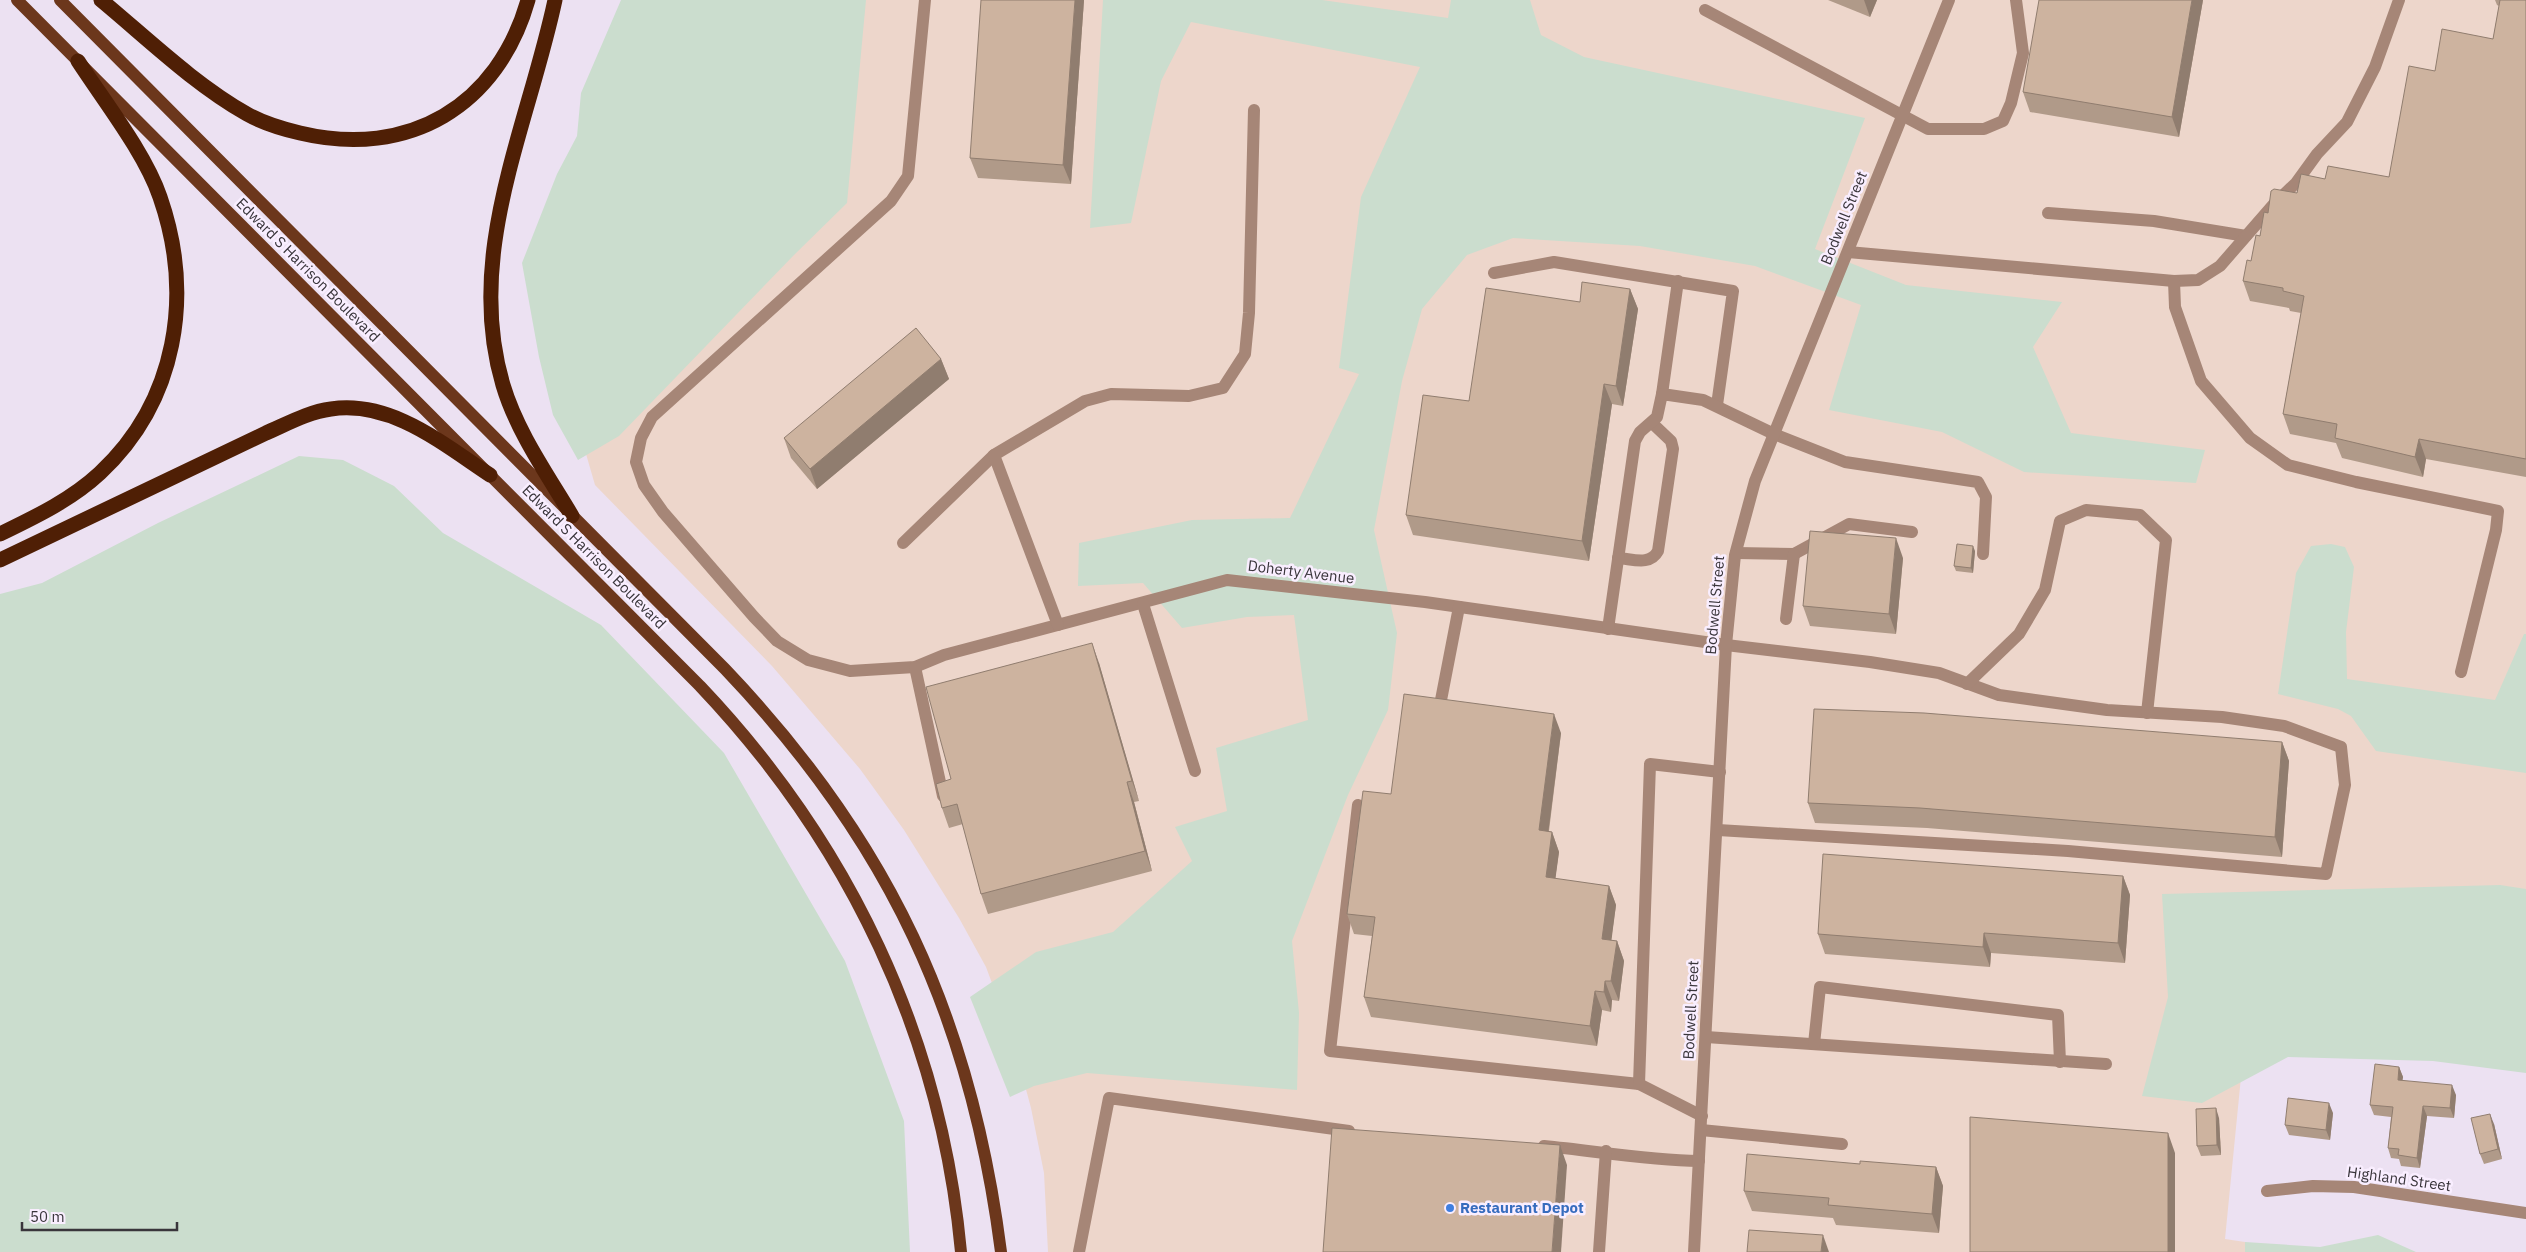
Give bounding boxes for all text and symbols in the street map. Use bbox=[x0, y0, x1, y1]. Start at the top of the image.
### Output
street label: Bodwell Street bbox=[1816, 168, 1871, 267]
street label: Edward S Harrison Boulevard bbox=[232, 194, 384, 346]
street label: Edward S Harrison Boulevard bbox=[518, 481, 670, 633]
street label: Bodwell Street bbox=[1701, 555, 1728, 655]
street label: Doherty Avenue bbox=[1247, 556, 1355, 587]
street label: Bodwell Street bbox=[1678, 960, 1703, 1060]
street label: Highland Street bbox=[2346, 1162, 2452, 1195]
place label: Restaurant Depot bbox=[1460, 1198, 1584, 1217]
scale bar bbox=[22, 1200, 178, 1232]
marker: Restaurant Depot bbox=[1444, 1202, 1456, 1214]
text: 50 m bbox=[30, 1207, 65, 1226]

